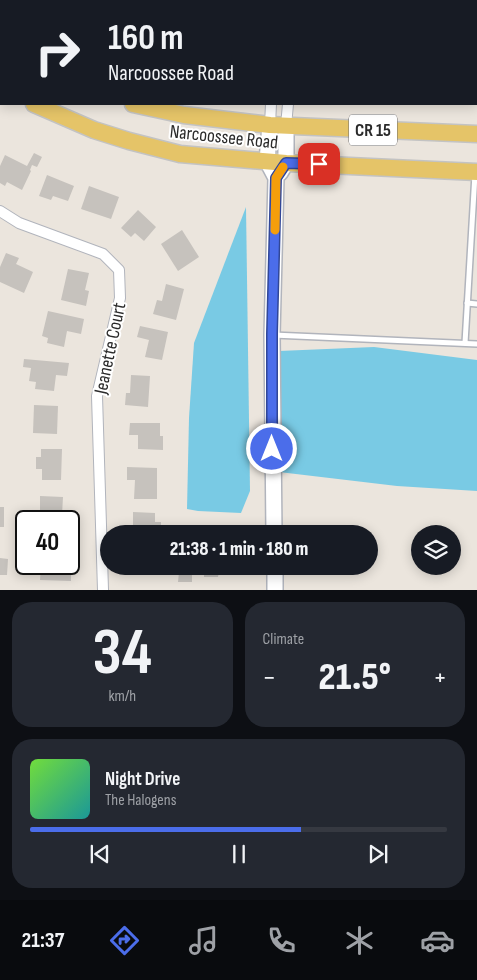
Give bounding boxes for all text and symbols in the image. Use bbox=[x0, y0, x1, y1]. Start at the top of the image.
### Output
text: 160 m bbox=[108, 17, 184, 60]
icon: right bbox=[25, 20, 90, 85]
text: Narcoossee Road bbox=[108, 60, 234, 87]
road number: CR 15 bbox=[349, 114, 397, 146]
street label: Narcoossee Road bbox=[169, 120, 279, 155]
pin bbox=[298, 143, 340, 185]
icon: arrive bbox=[305, 150, 333, 178]
street label: Jeanette Court bbox=[89, 300, 131, 397]
position arrow bbox=[245, 422, 297, 474]
speed limit sign: 40 bbox=[15, 510, 80, 575]
map controls bbox=[411, 525, 461, 575]
button: layers bbox=[411, 525, 461, 575]
text: 21:38 · 1 min · 180 m bbox=[170, 538, 308, 561]
text: 34 bbox=[93, 615, 152, 693]
text: Climate bbox=[263, 630, 304, 649]
text: 21.5° bbox=[319, 655, 391, 700]
text: − bbox=[263, 661, 276, 694]
text: + bbox=[433, 661, 447, 694]
text: km/h bbox=[108, 687, 136, 706]
text: Night Drive bbox=[105, 768, 180, 791]
text: The Halogens bbox=[105, 791, 176, 810]
icon: previous bbox=[86, 840, 114, 868]
icon: pause bbox=[225, 840, 253, 868]
icon: next bbox=[364, 840, 392, 868]
icon: directions bbox=[107, 923, 142, 958]
icon: music bbox=[186, 923, 221, 958]
icon: phone bbox=[264, 923, 299, 958]
icon: climate bbox=[342, 923, 377, 958]
icon: car bbox=[420, 923, 455, 958]
text: 21:37 bbox=[22, 927, 64, 954]

